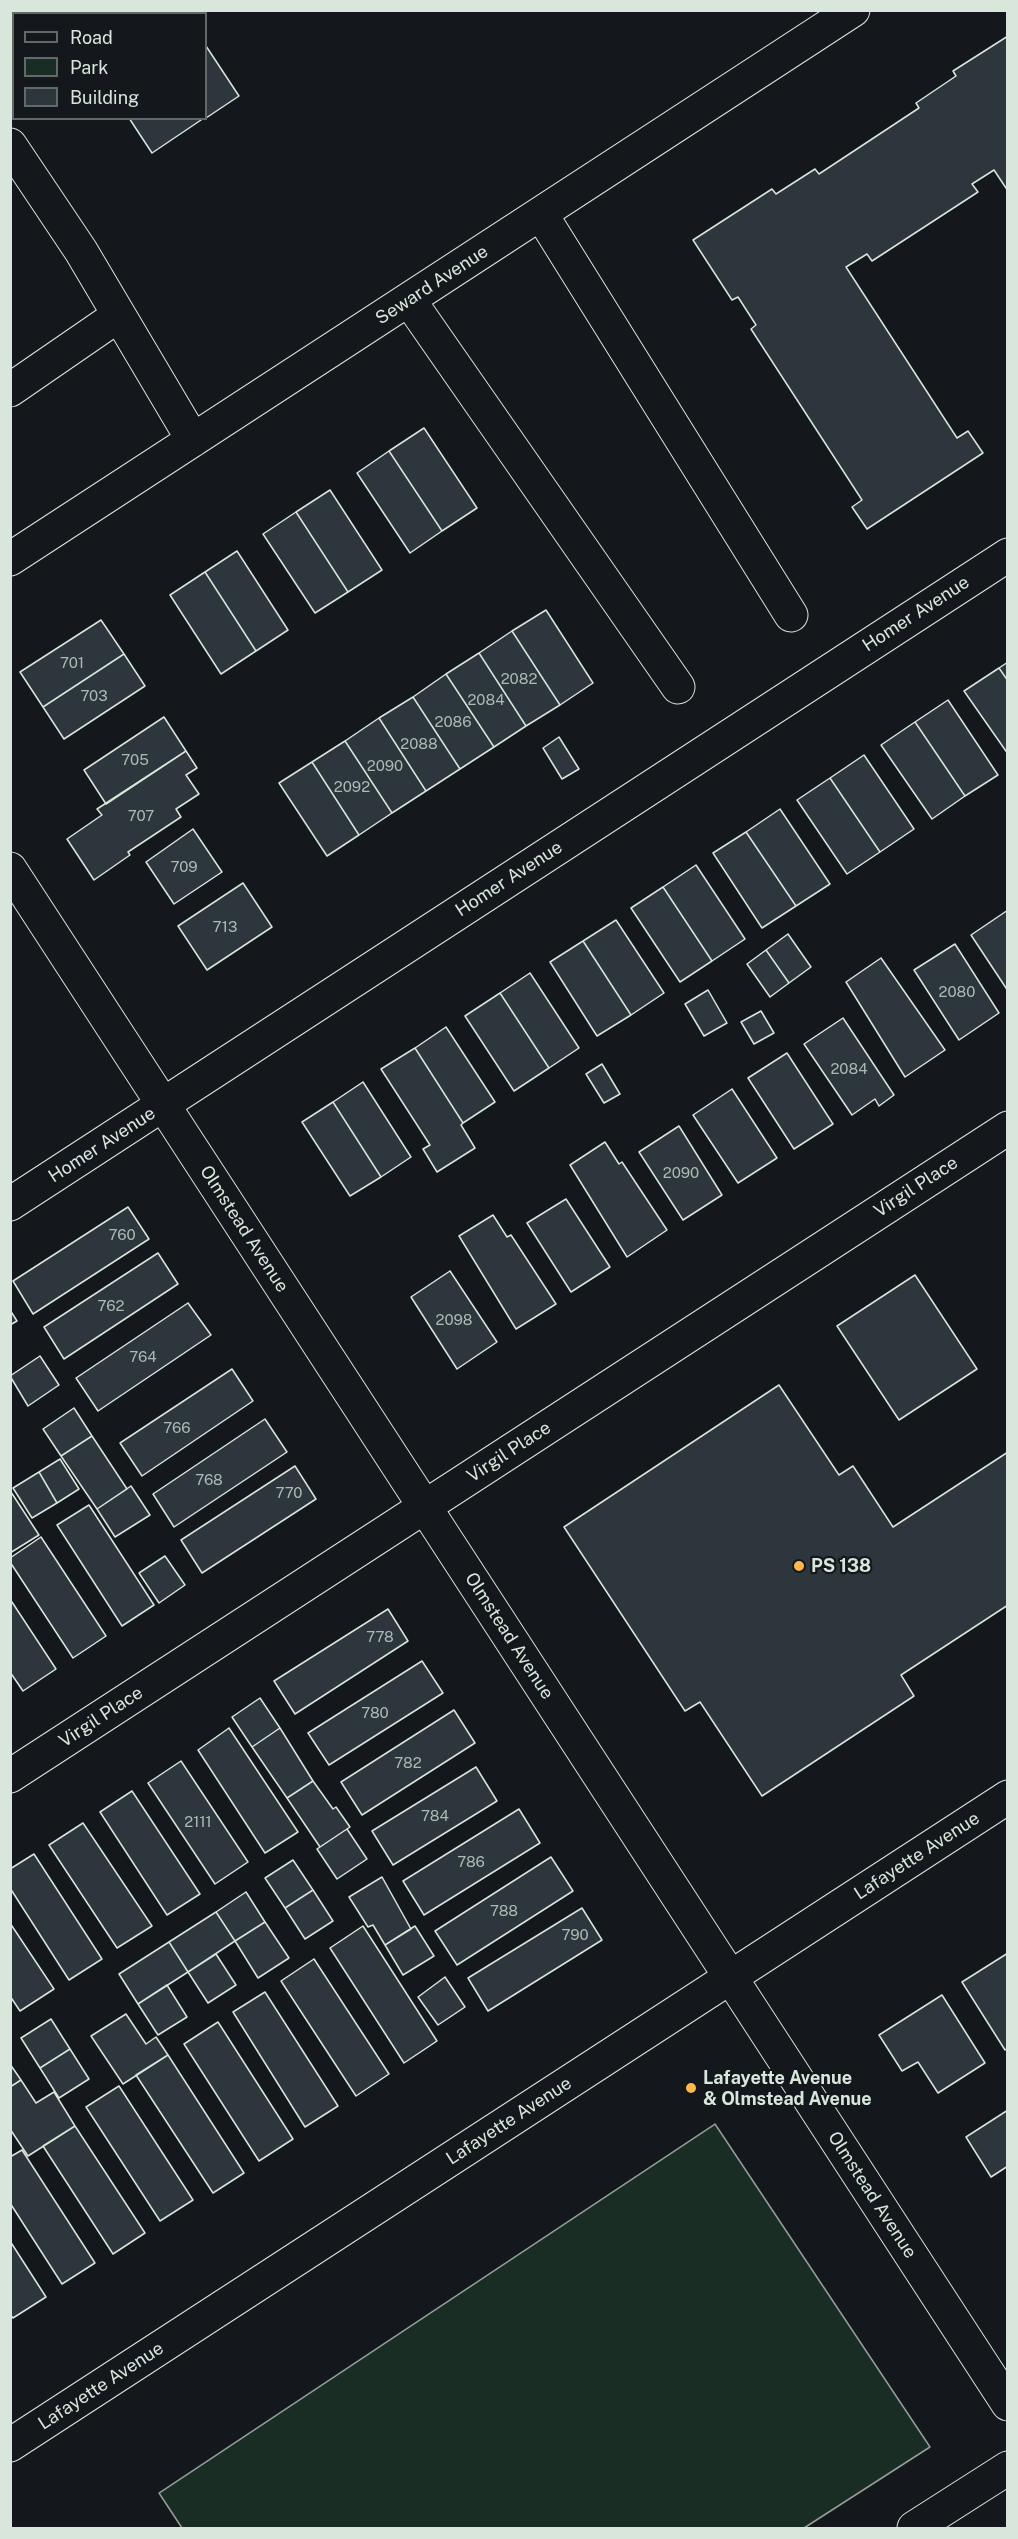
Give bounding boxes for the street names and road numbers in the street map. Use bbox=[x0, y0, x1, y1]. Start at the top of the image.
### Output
street label: Seward Avenue bbox=[372, 241, 492, 329]
street label: Homer Avenue bbox=[859, 571, 973, 657]
street label: Homer Avenue bbox=[452, 836, 566, 922]
street label: Homer Avenue bbox=[45, 1102, 159, 1188]
street label: Virgil Place bbox=[870, 1152, 962, 1222]
street label: Olmstead Avenue bbox=[195, 1162, 293, 1296]
street label: Virgil Place bbox=[463, 1417, 555, 1487]
street label: Olmstead Avenue bbox=[460, 1569, 558, 1703]
street label: Virgil Place bbox=[55, 1682, 147, 1752]
street label: Lafayette Avenue bbox=[850, 1807, 984, 1905]
street label: Lafayette Avenue bbox=[442, 2072, 576, 2170]
street label: Olmstead Avenue bbox=[823, 2128, 921, 2262]
street label: Lafayette Avenue bbox=[34, 2337, 168, 2435]

